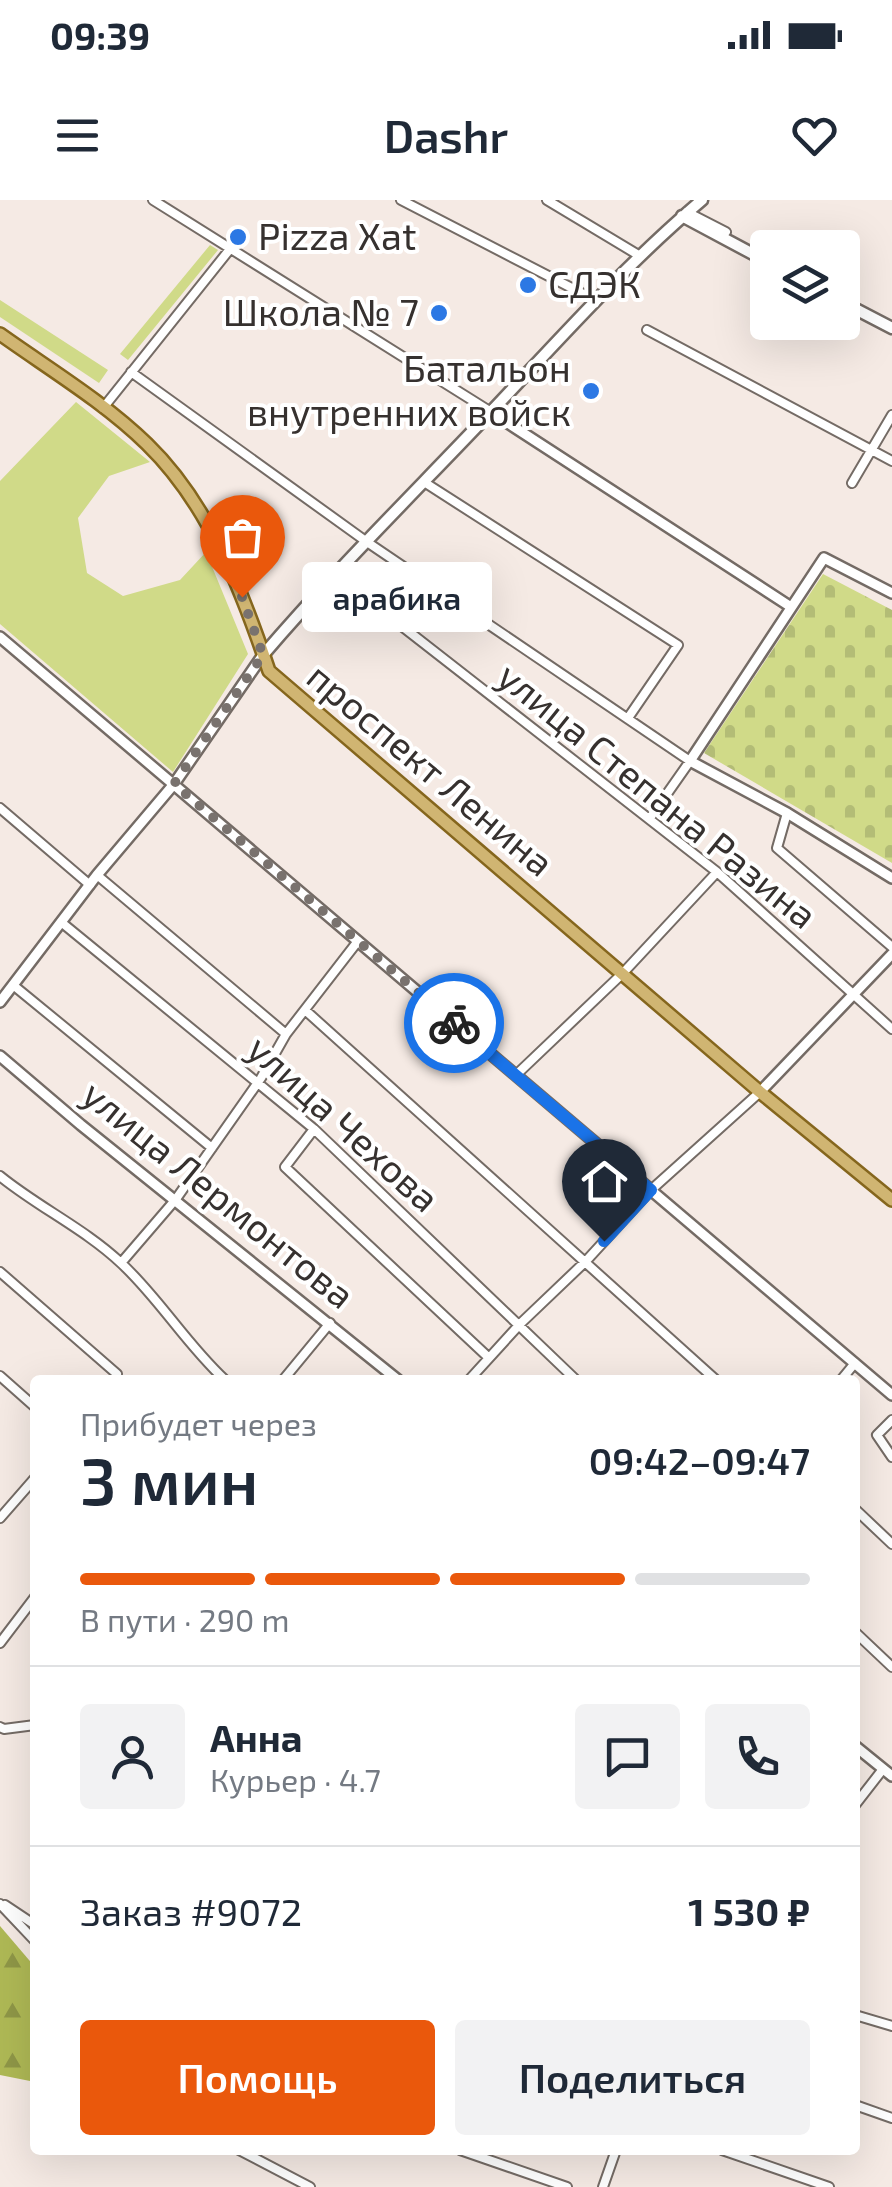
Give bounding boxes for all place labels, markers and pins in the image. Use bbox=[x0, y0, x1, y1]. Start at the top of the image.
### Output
place label: Pizza Xat bbox=[258, 212, 416, 258]
marker: Pizza Xat bbox=[227, 226, 249, 248]
place label: СДЭК bbox=[548, 260, 641, 306]
marker: СДЭК bbox=[517, 274, 539, 296]
place label: Школа № 7 bbox=[223, 288, 419, 334]
marker: Школа № 7 bbox=[428, 302, 450, 324]
place label: Батальон внутренних войск bbox=[247, 344, 571, 434]
marker: Батальон внутренних войск bbox=[580, 380, 602, 402]
pin bbox=[200, 495, 285, 598]
callout: арабика bbox=[302, 562, 492, 632]
pin bbox=[562, 1139, 647, 1242]

